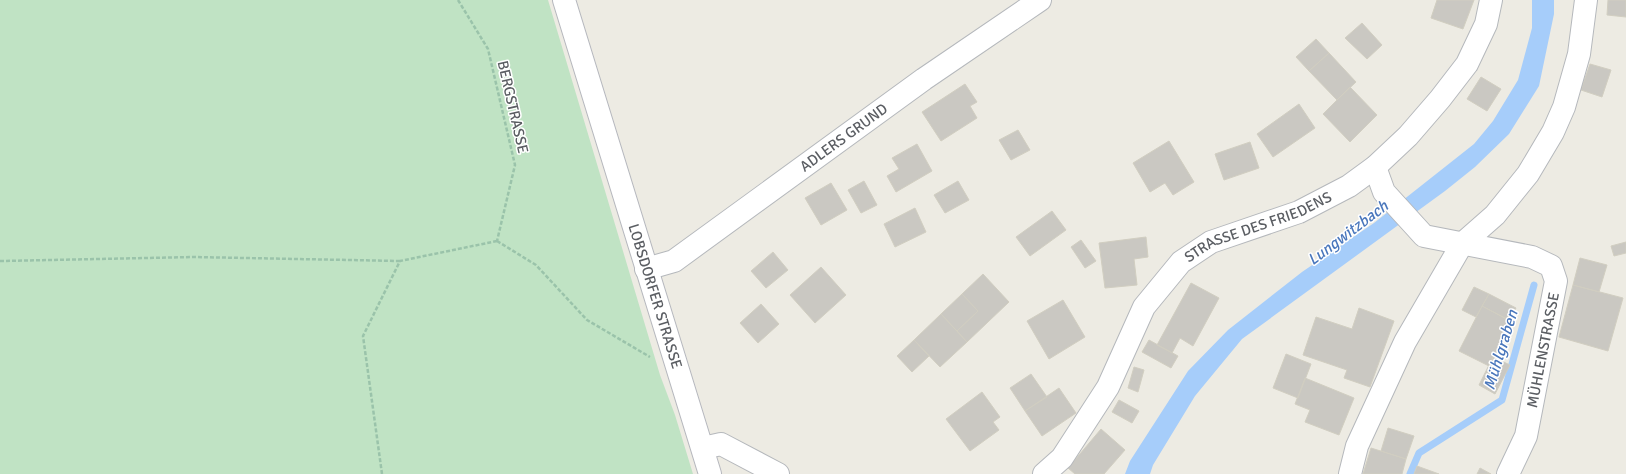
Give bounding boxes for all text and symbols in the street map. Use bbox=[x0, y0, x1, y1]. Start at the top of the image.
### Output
street label: BERGSTRASSE bbox=[494, 59, 532, 155]
street label: ADLERS GRUND bbox=[796, 100, 891, 175]
street label: STRASSE DES FRIEDENS bbox=[1181, 188, 1335, 266]
water label: Lungwitzbach bbox=[1304, 195, 1393, 270]
street label: LOBSDORFER STRASSE bbox=[624, 222, 686, 371]
street label: MÜHLENSTRASSE bbox=[1523, 291, 1563, 409]
water label: Mühlgraben bbox=[1479, 306, 1523, 392]

